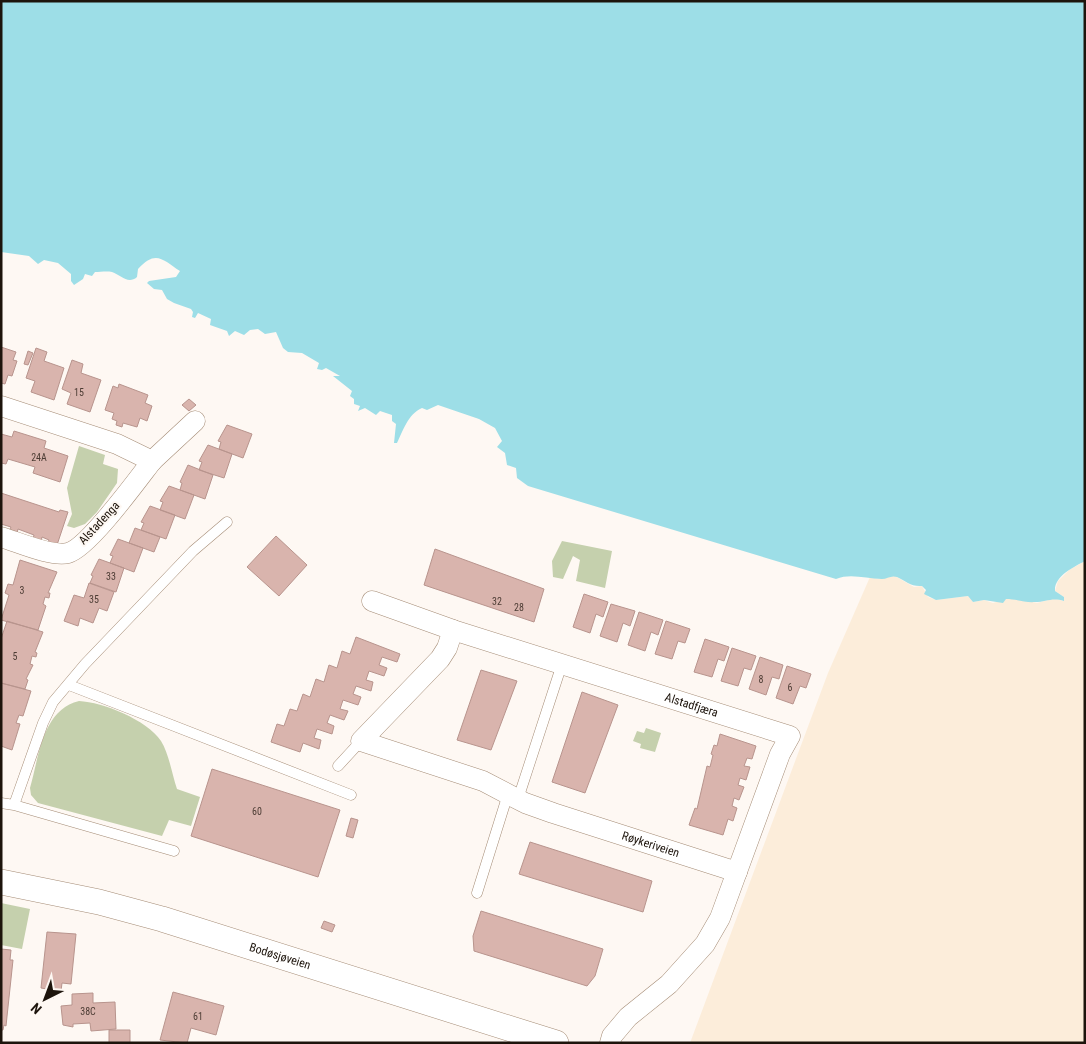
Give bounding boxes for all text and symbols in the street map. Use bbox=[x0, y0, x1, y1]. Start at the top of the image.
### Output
house number: 15 bbox=[74, 387, 84, 398]
house number: 24A bbox=[31, 452, 47, 463]
street label: Alstadenga bbox=[76, 498, 123, 547]
house number: 33 bbox=[106, 571, 116, 582]
house number: 3 bbox=[20, 585, 25, 596]
house number: 35 bbox=[89, 594, 99, 605]
house number: 32 bbox=[492, 596, 502, 607]
house number: 28 bbox=[514, 602, 524, 613]
house number: 5 bbox=[13, 651, 18, 662]
house number: 8 bbox=[759, 674, 764, 685]
house number: 6 bbox=[788, 682, 793, 693]
street label: Alstadfjæra bbox=[663, 690, 720, 720]
house number: 60 bbox=[252, 806, 262, 817]
street label: Røykeriveien bbox=[620, 829, 681, 860]
street label: Bodøsjøveien bbox=[248, 940, 313, 972]
north arrow bbox=[20, 974, 70, 1024]
text: N bbox=[28, 1000, 45, 1017]
house number: 38C bbox=[80, 1006, 96, 1017]
house number: 61 bbox=[193, 1011, 203, 1022]

